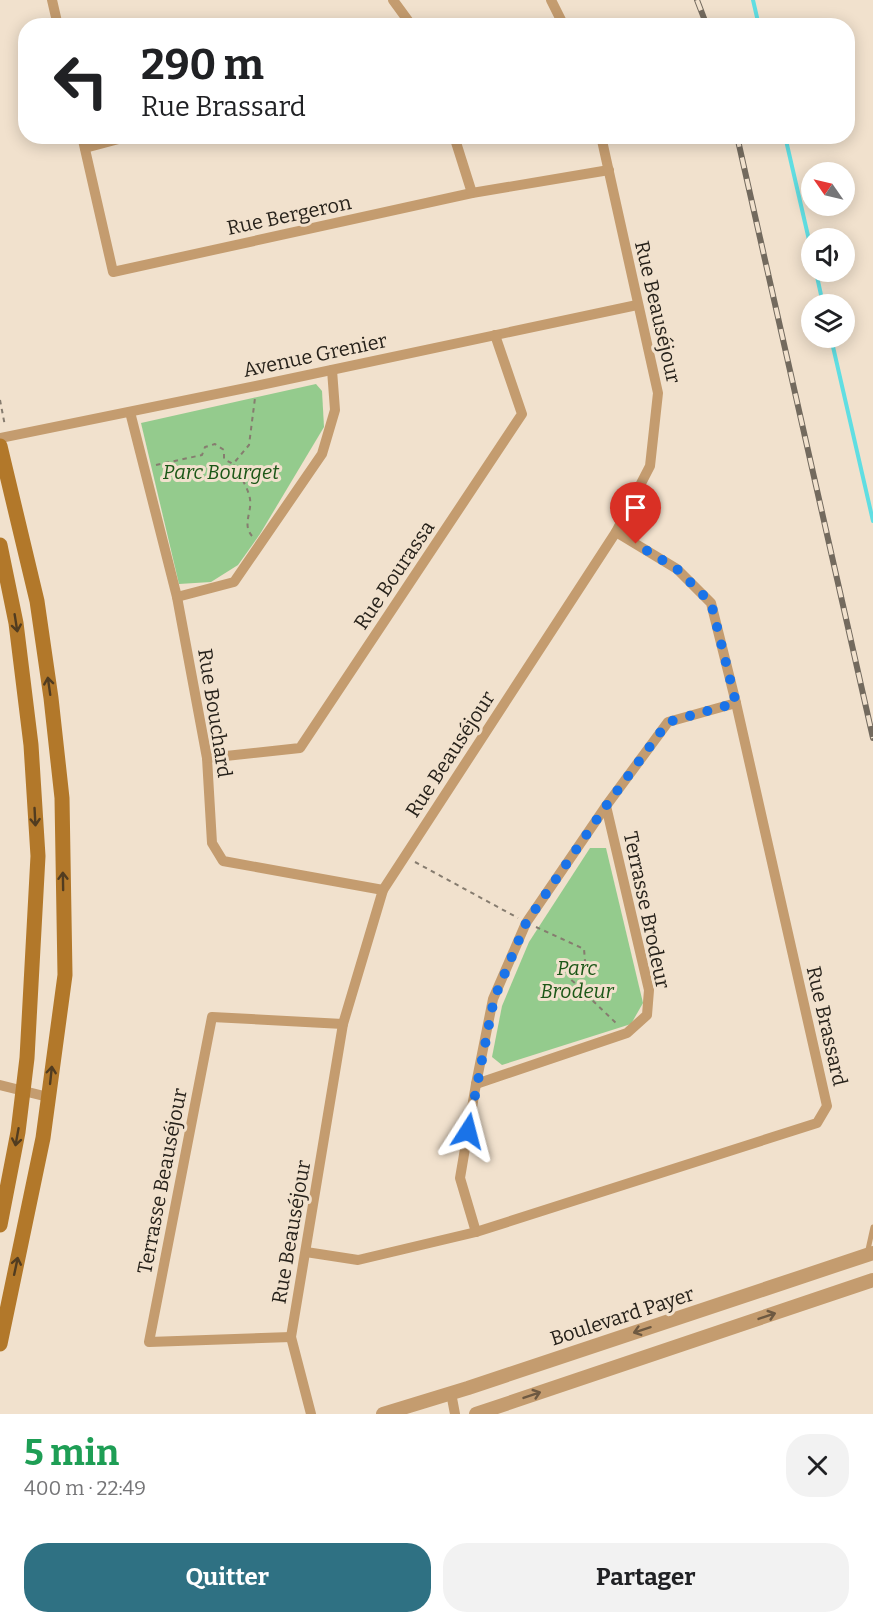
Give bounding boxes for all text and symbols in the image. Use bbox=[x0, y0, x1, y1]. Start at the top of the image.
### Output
text: 290 m bbox=[141, 40, 264, 90]
icon: left bbox=[42, 42, 120, 120]
text: Rue Brassard bbox=[141, 91, 306, 123]
north arrow bbox=[801, 162, 855, 216]
map controls bbox=[801, 162, 855, 348]
street label: Rue Bergeron bbox=[225, 190, 354, 240]
button: sound bbox=[801, 228, 855, 282]
street label: Rue Beauséjour bbox=[629, 238, 686, 386]
button: layers bbox=[801, 294, 855, 348]
street label: Avenue Grenier bbox=[241, 328, 389, 382]
park label: Parc Bourget bbox=[163, 460, 280, 484]
pin bbox=[610, 482, 661, 544]
icon: arrive bbox=[619, 491, 652, 524]
street label: Rue Bourassa bbox=[349, 516, 439, 634]
one-way arrow bbox=[11, 613, 22, 633]
street label: Rue Bouchard bbox=[193, 647, 237, 779]
one-way arrow bbox=[44, 677, 55, 697]
street label: Rue Beauséjour bbox=[400, 686, 501, 822]
one-way arrow bbox=[30, 807, 41, 827]
street label: Terrasse Brodeur bbox=[619, 829, 675, 991]
one-way arrow bbox=[57, 871, 69, 891]
park label: Parc Brodeur bbox=[540, 956, 615, 1003]
street label: Rue Brassard bbox=[802, 964, 852, 1088]
one-way arrow bbox=[46, 1065, 57, 1085]
street label: Terrasse Beauséjour bbox=[132, 1086, 193, 1276]
position arrow bbox=[436, 1099, 500, 1163]
one-way arrow bbox=[11, 1127, 22, 1146]
street label: Rue Beauséjour bbox=[267, 1158, 316, 1306]
one-way arrow bbox=[11, 1257, 22, 1277]
street label: Boulevard Payer bbox=[547, 1281, 697, 1351]
one-way arrow bbox=[757, 1309, 776, 1320]
one-way arrow bbox=[633, 1325, 652, 1336]
one-way arrow bbox=[522, 1389, 540, 1400]
text: 5 min bbox=[24, 1431, 119, 1475]
button: close bbox=[786, 1434, 849, 1497]
text: 400 m · 22:49 bbox=[24, 1476, 146, 1500]
button: Quitter bbox=[24, 1543, 431, 1612]
button: Partager bbox=[443, 1543, 849, 1612]

